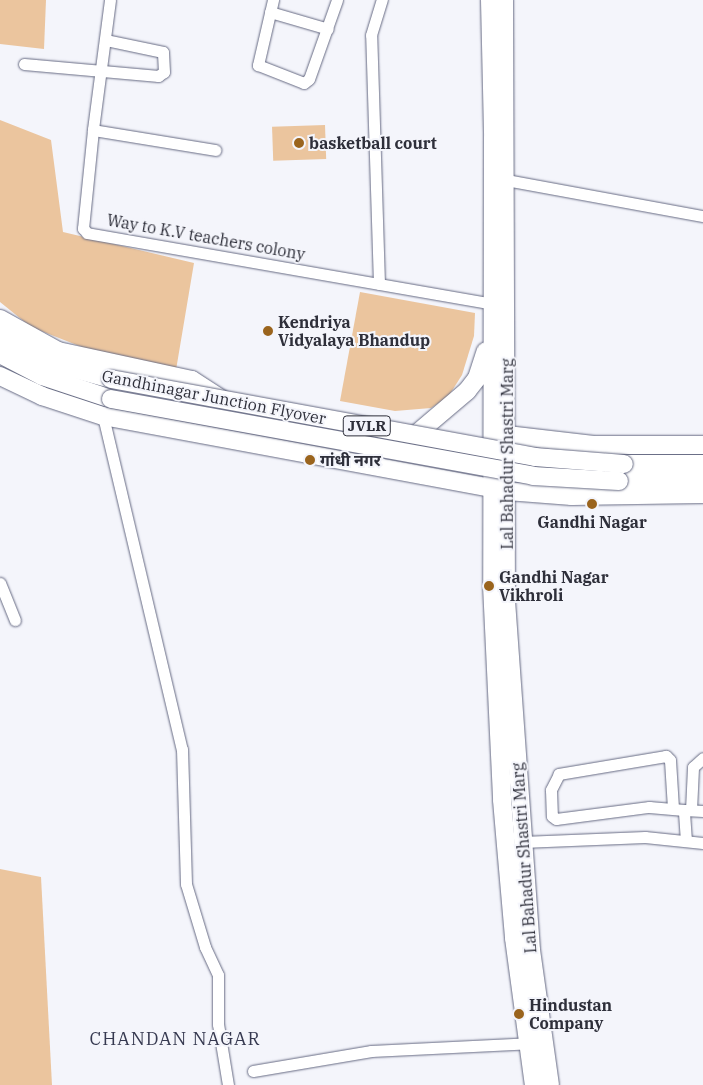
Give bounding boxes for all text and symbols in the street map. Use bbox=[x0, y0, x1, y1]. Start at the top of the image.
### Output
place label: basketball court bbox=[309, 133, 437, 153]
marker: basketball court bbox=[293, 137, 305, 149]
street label: Way to K.V teachers colony bbox=[105, 210, 307, 264]
place label: Kendriya Vidyalaya Bhandup bbox=[278, 312, 430, 350]
marker: Kendriya Vidyalaya Bhandup bbox=[262, 325, 274, 337]
street label: Lal Bahadur Shastri Marg bbox=[497, 358, 517, 550]
street label: Gandhinagar Junction Flyover bbox=[100, 366, 328, 428]
road number: JVLR bbox=[342, 414, 392, 438]
place label: गांधी नगर bbox=[320, 450, 381, 470]
marker: गांधी नगर bbox=[304, 454, 316, 466]
marker: Gandhi Nagar bbox=[586, 498, 598, 510]
place label: Gandhi Nagar bbox=[537, 512, 647, 532]
place label: Gandhi Nagar Vikhroli bbox=[499, 567, 609, 605]
marker: Gandhi Nagar Vikhroli bbox=[483, 580, 495, 592]
street label: Lal Bahadur Shastri Marg bbox=[508, 762, 540, 954]
place label: Hindustan Company bbox=[529, 995, 612, 1033]
marker: Hindustan Company bbox=[513, 1008, 525, 1020]
district label: CHANDAN NAGAR bbox=[88, 1028, 262, 1050]

